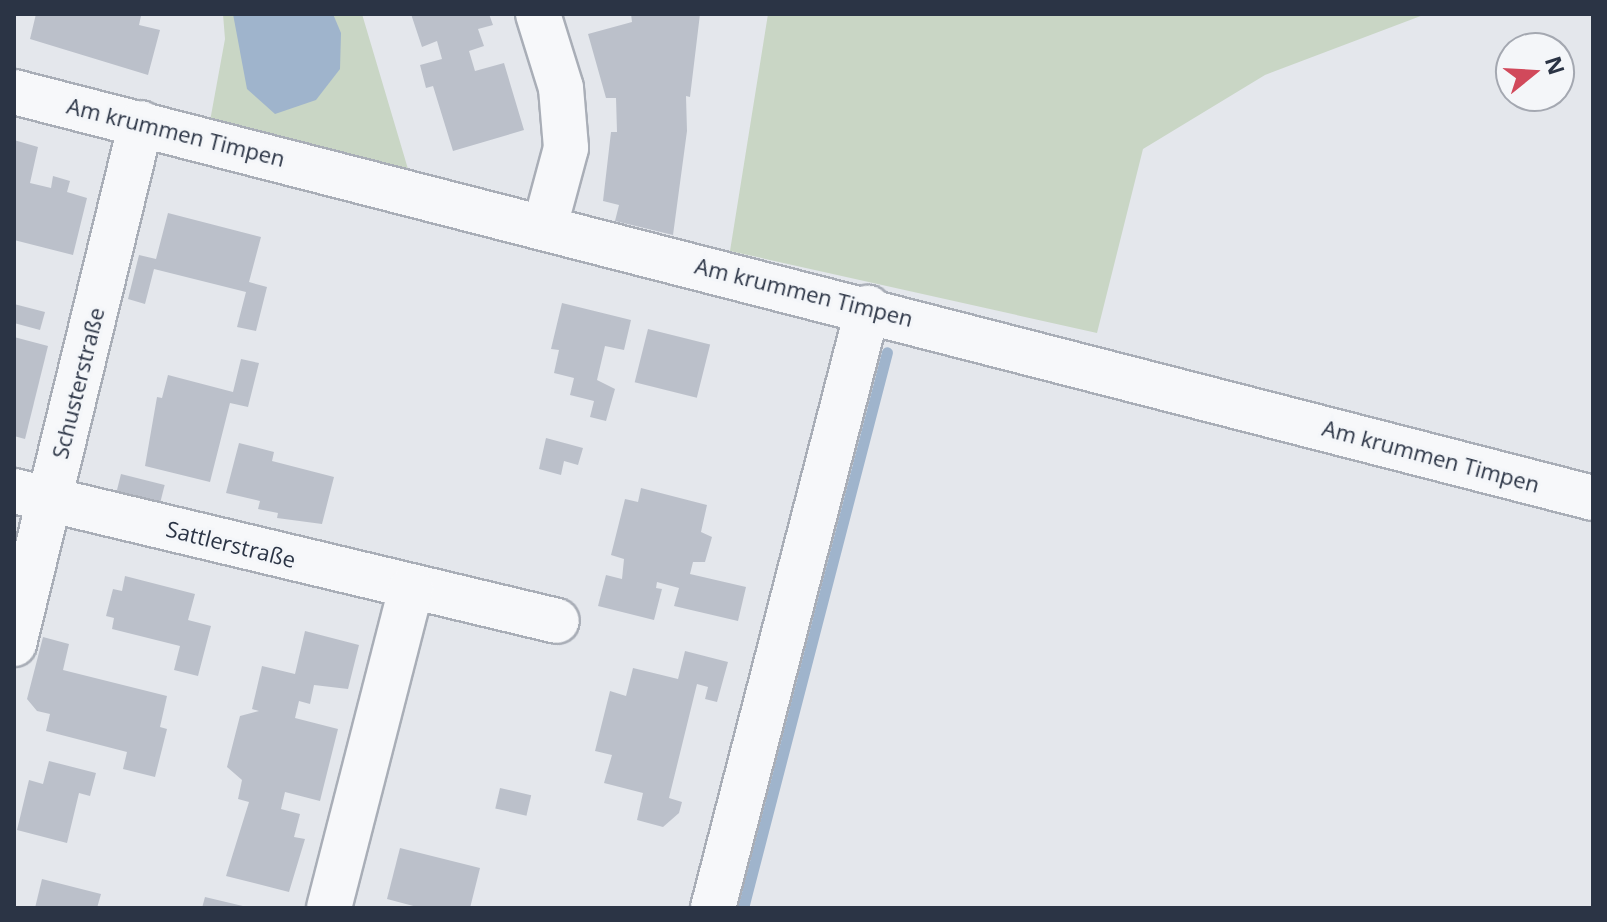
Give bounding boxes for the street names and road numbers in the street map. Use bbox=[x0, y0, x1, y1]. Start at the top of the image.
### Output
street label: Am krummen Timpen bbox=[64, 92, 288, 172]
street label: Am krummen Timpen bbox=[692, 252, 916, 332]
street label: Schusterstraße bbox=[46, 305, 110, 461]
street label: Am krummen Timpen bbox=[1320, 414, 1542, 498]
street label: Sattlerstraße bbox=[164, 515, 298, 573]

